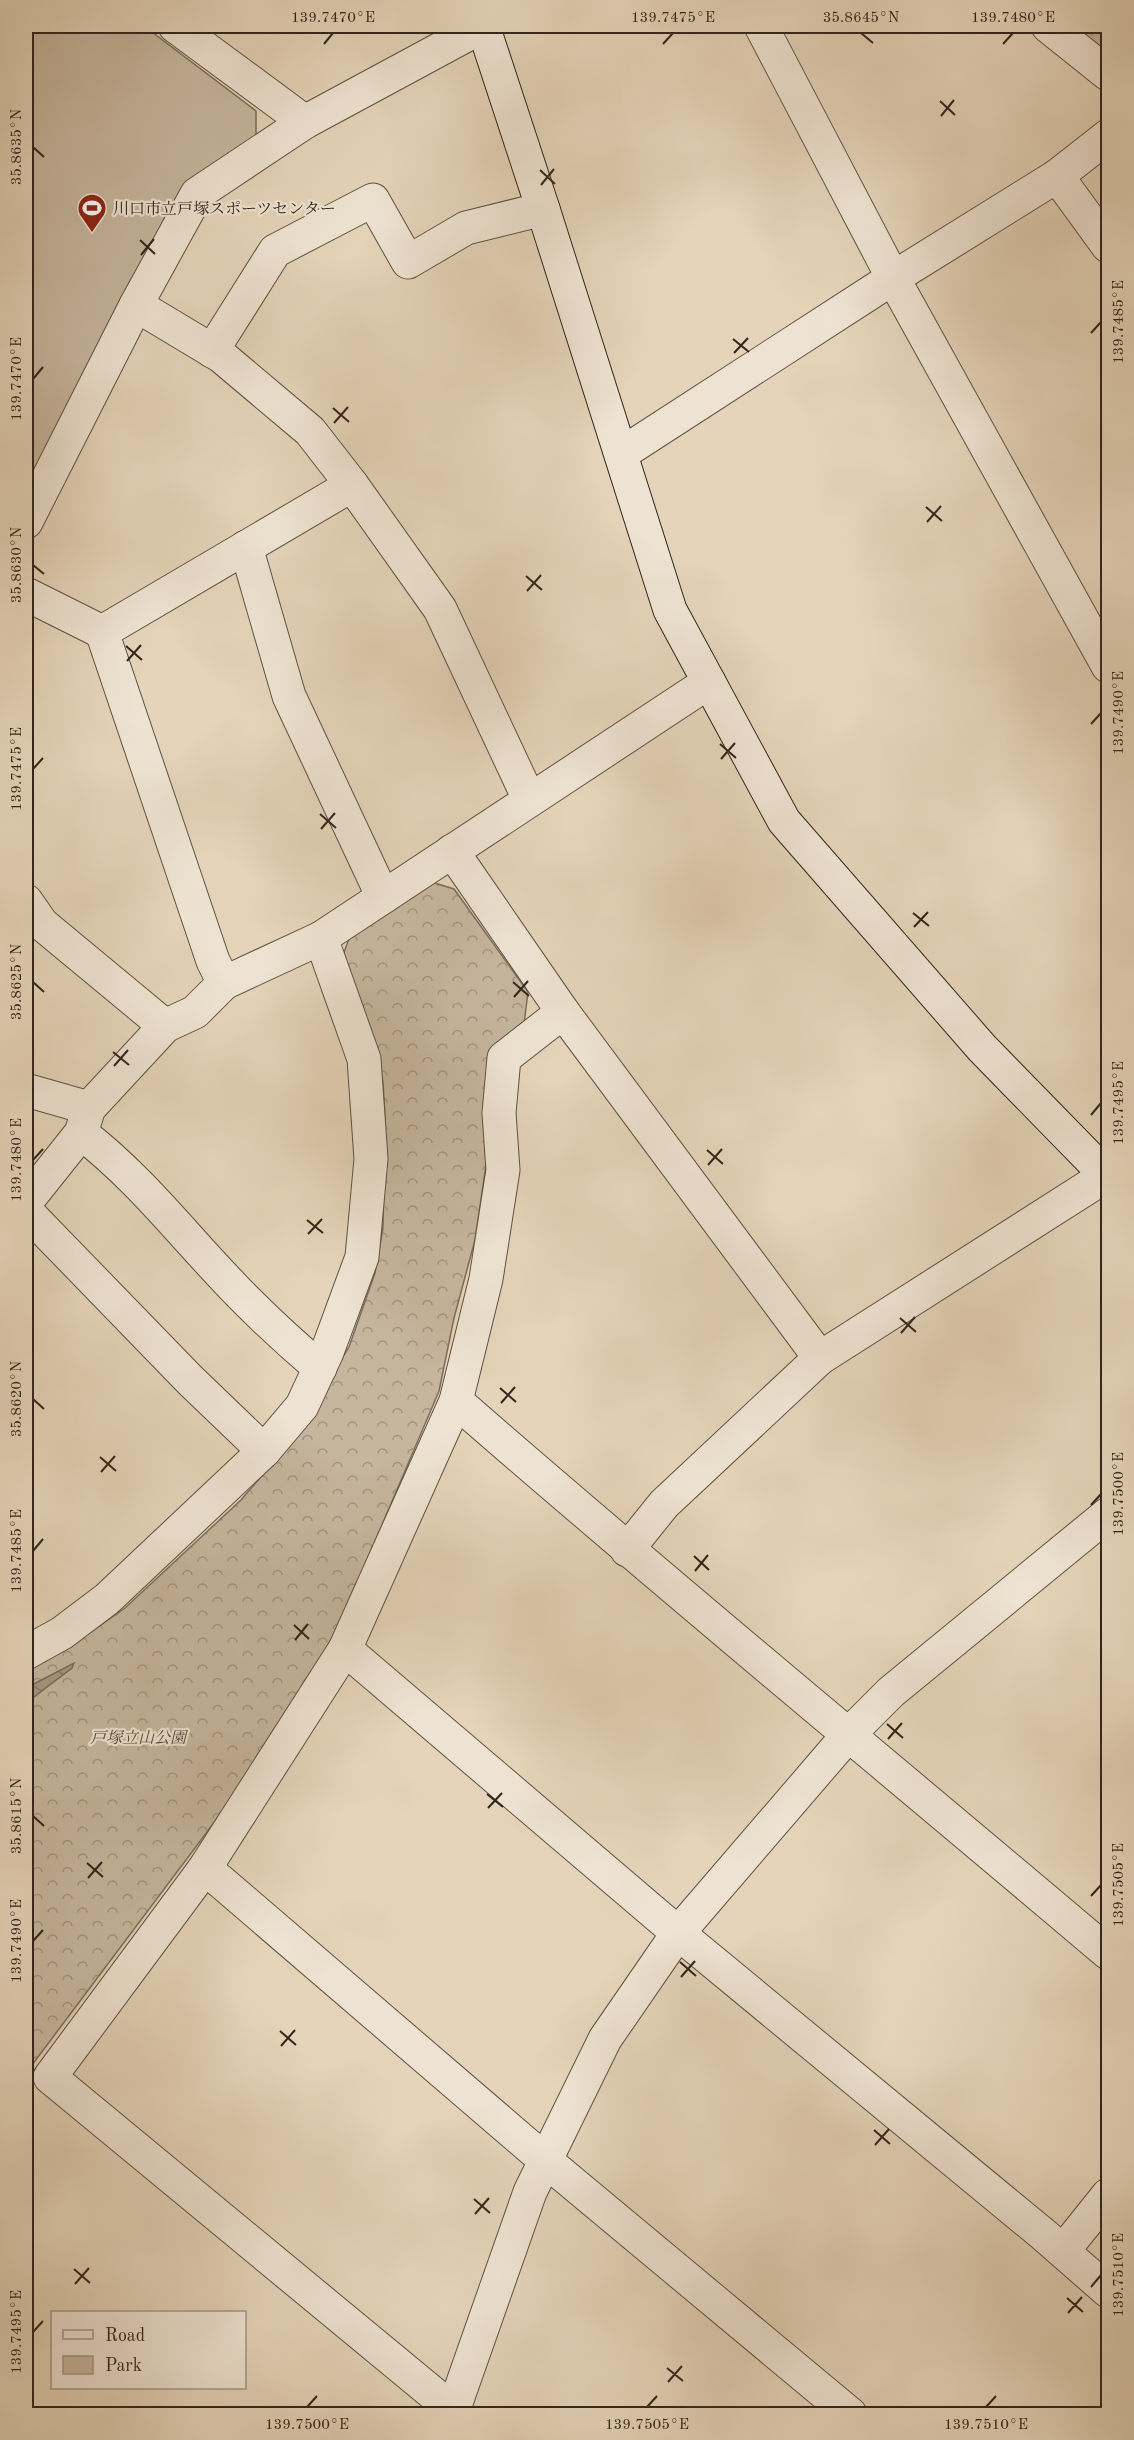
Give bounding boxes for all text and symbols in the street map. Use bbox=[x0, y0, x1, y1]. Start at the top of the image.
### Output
text: 139.7470°E bbox=[291, 11, 375, 26]
text: 139.7475°E bbox=[631, 11, 715, 26]
text: 35.8645°N bbox=[823, 11, 900, 26]
text: 139.7480°E bbox=[971, 11, 1055, 26]
text: 35.8635°N bbox=[10, 108, 25, 185]
sports icon: 川口市立戸塚スポーツセンター bbox=[76, 192, 108, 234]
place label: 川口市立戸塚スポーツセンター bbox=[113, 200, 336, 218]
text: 139.7485°E bbox=[1112, 280, 1127, 364]
text: 139.7470°E bbox=[10, 337, 25, 421]
text: 35.8630°N bbox=[10, 526, 25, 603]
text: 139.7490°E bbox=[1112, 671, 1127, 755]
text: 139.7475°E bbox=[10, 727, 25, 811]
text: 35.8625°N bbox=[10, 943, 25, 1020]
text: 139.7495°E bbox=[1112, 1061, 1127, 1145]
text: 139.7480°E bbox=[10, 1118, 25, 1202]
text: 35.8620°N bbox=[10, 1360, 25, 1437]
text: 139.7500°E bbox=[1112, 1452, 1127, 1536]
text: 139.7485°E bbox=[10, 1509, 25, 1593]
park label: 戸塚立山公園 bbox=[90, 1729, 189, 1747]
text: 35.8615°N bbox=[10, 1777, 25, 1854]
text: 139.7505°E bbox=[1112, 1843, 1127, 1927]
text: 139.7490°E bbox=[10, 1899, 25, 1983]
text: 139.7510°E bbox=[1112, 2233, 1127, 2317]
text: 139.7495°E bbox=[10, 2290, 25, 2374]
legend bbox=[51, 2311, 246, 2389]
text: Road bbox=[105, 2327, 145, 2345]
text: Park bbox=[105, 2357, 142, 2375]
text: 139.7500°E bbox=[265, 2418, 349, 2433]
text: 139.7505°E bbox=[605, 2418, 689, 2433]
text: 139.7510°E bbox=[944, 2418, 1028, 2433]

